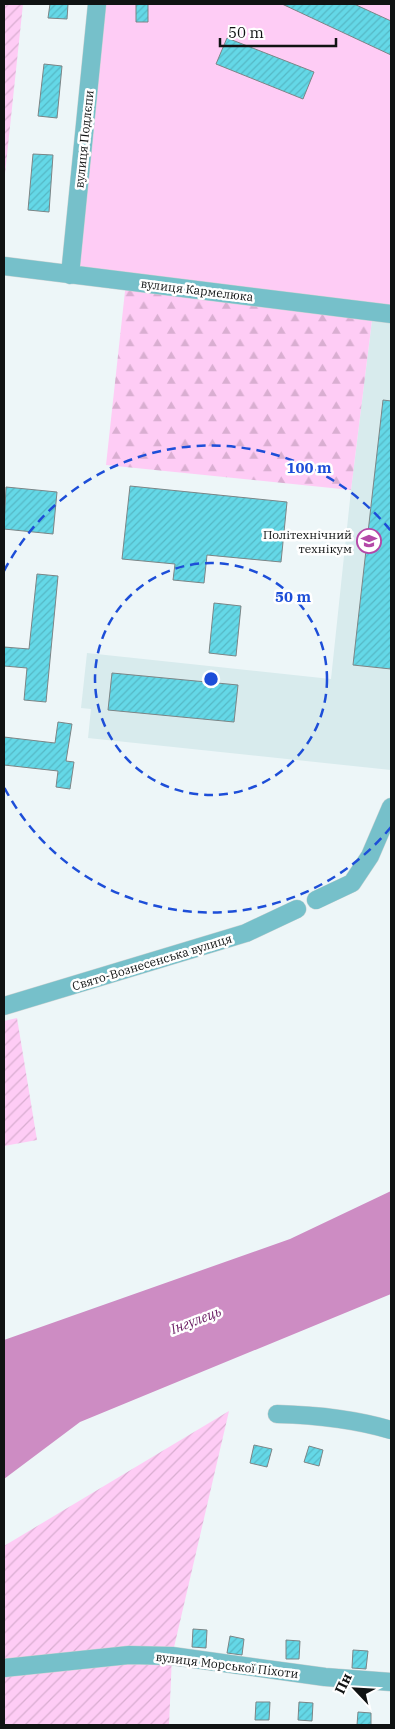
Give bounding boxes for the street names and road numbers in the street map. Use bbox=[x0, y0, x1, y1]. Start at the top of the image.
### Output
street label: вулиця Подлєпи bbox=[71, 89, 97, 189]
street label: вулиця Кармелюка bbox=[140, 276, 255, 304]
street label: Свято-Вознесенська вулиця bbox=[70, 930, 234, 994]
street label: вулиця Морської Піхоти bbox=[155, 1649, 299, 1681]

